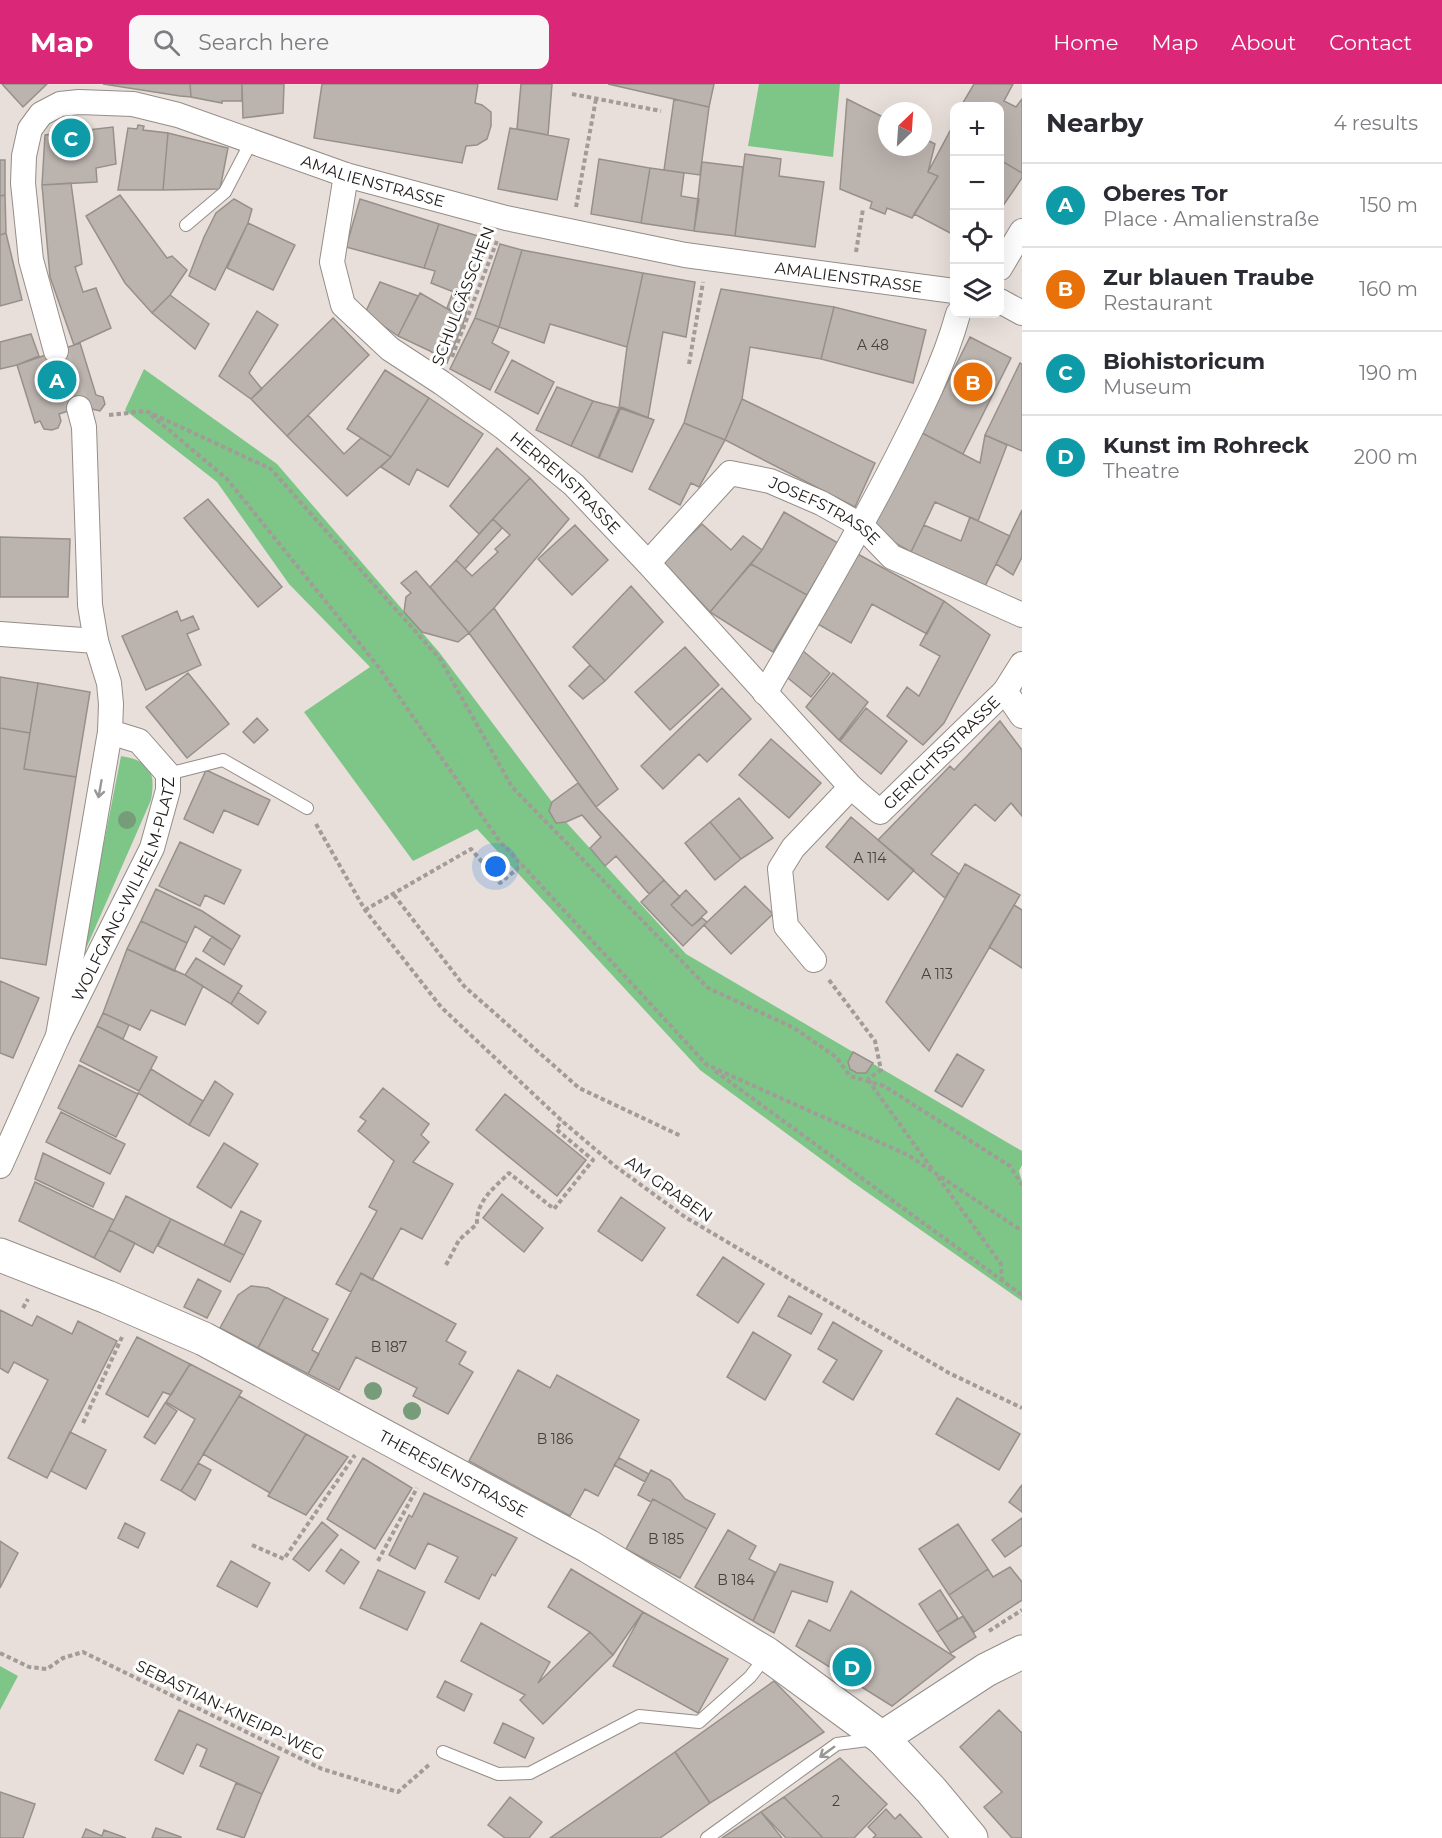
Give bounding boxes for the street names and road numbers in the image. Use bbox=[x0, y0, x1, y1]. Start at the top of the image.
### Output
street label: AMALIENSTRASSE bbox=[299, 150, 447, 211]
street label: SCHULGÄSSCHEN bbox=[427, 223, 498, 368]
street label: AMALIENSTRASSE bbox=[774, 258, 924, 296]
street label: HERRENSTRASSE bbox=[507, 427, 625, 538]
street label: JOSEFSTRASSE bbox=[766, 472, 884, 549]
street label: GERICHTSSTRASSE bbox=[879, 692, 1004, 813]
street label: WOLFGANG-WILHELM-PLATZ bbox=[67, 777, 178, 1004]
street label: AM GRABEN bbox=[622, 1152, 716, 1226]
street label: THERESIENSTRASSE bbox=[376, 1426, 531, 1521]
street label: SEBASTIAN-KNEIPP-WEG bbox=[133, 1656, 327, 1764]

